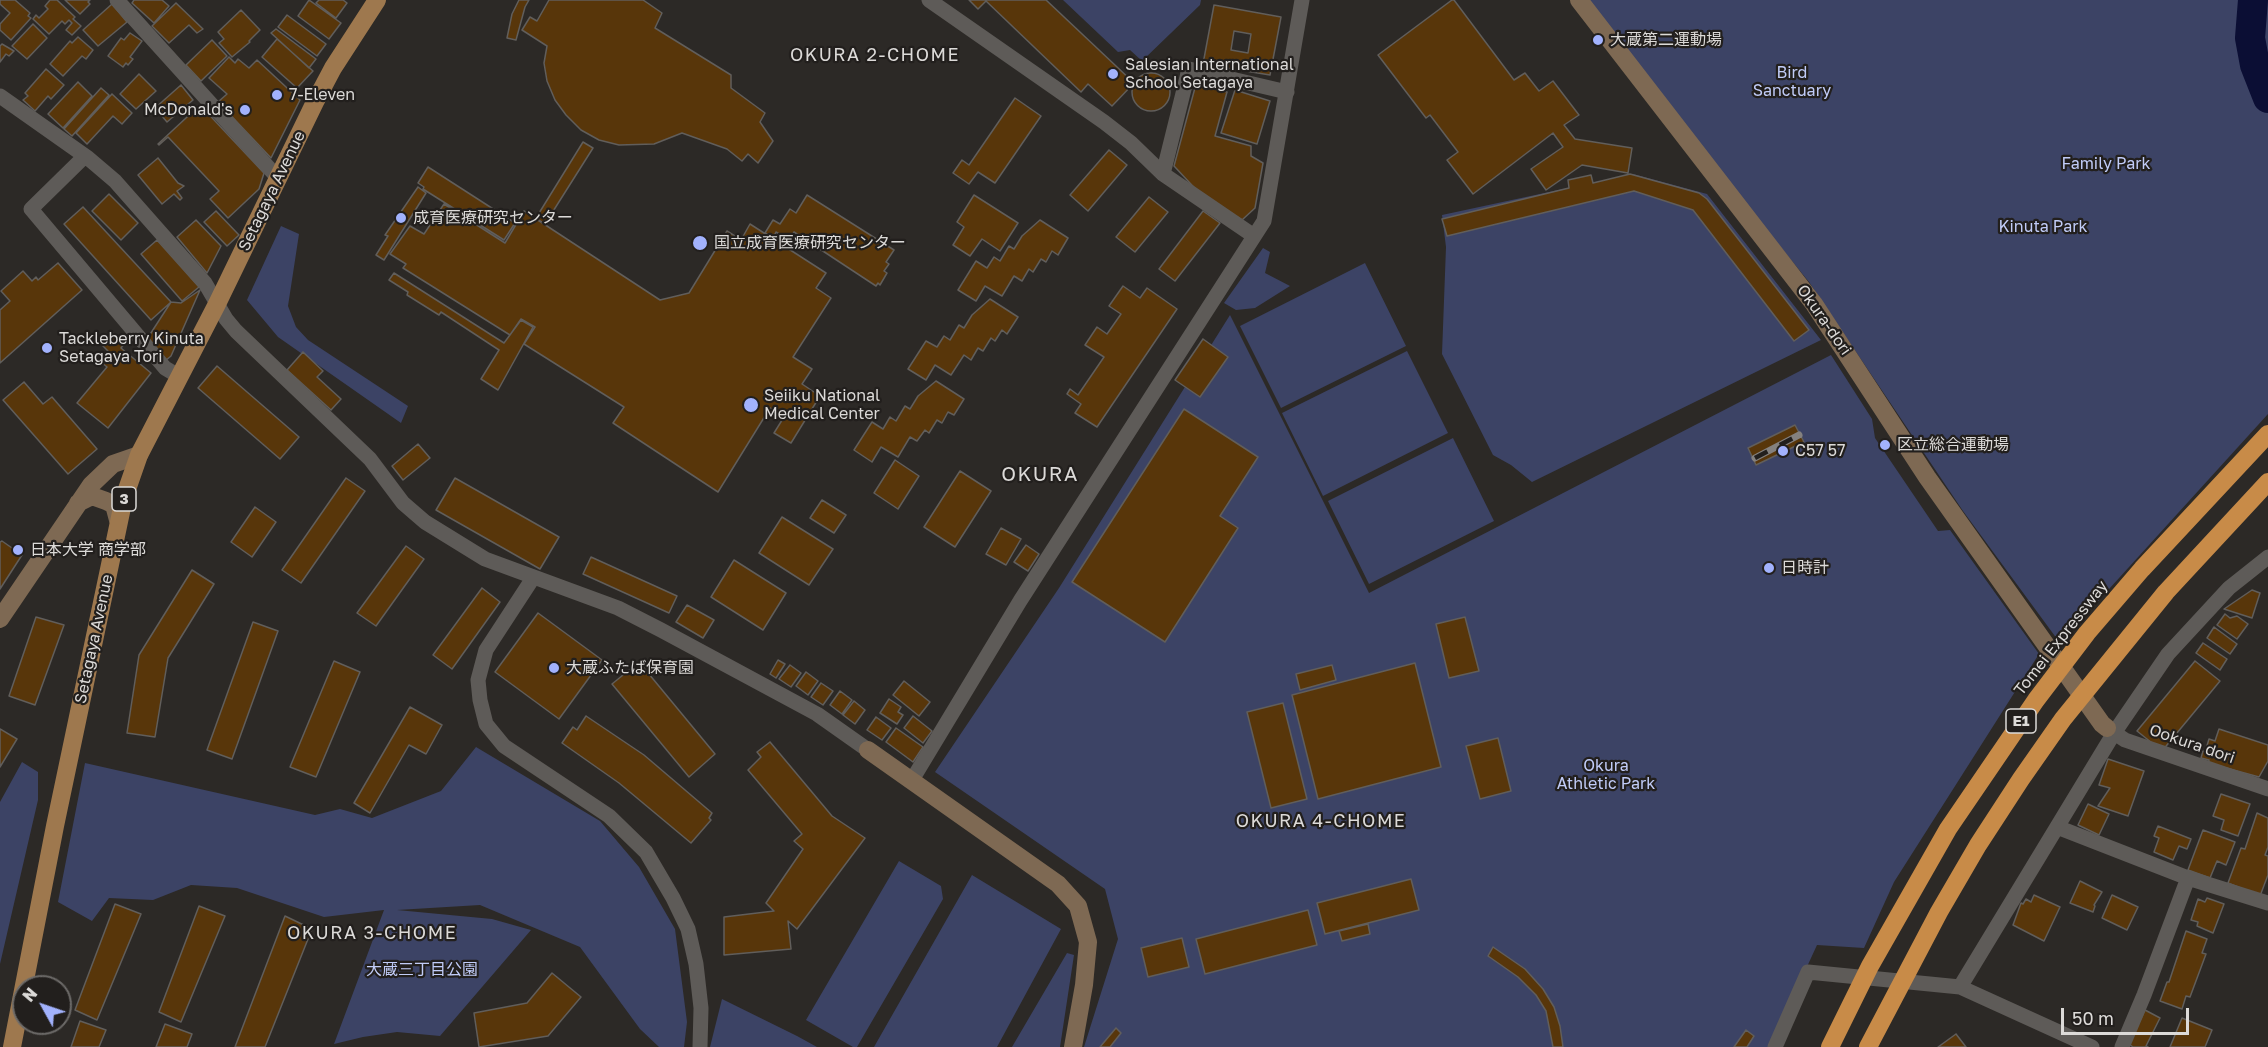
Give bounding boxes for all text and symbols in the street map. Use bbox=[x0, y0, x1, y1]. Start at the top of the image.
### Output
place label: 大蔵第二運動場 bbox=[1610, 30, 1722, 50]
marker: 大蔵第二運動場 bbox=[1591, 33, 1605, 47]
district label: OKURA 2-CHOME bbox=[790, 44, 960, 66]
place label: Salesian International School Setagaya bbox=[1125, 55, 1294, 93]
park label: Bird Sanctuary bbox=[1753, 63, 1831, 101]
marker: Salesian International School Setagaya bbox=[1106, 67, 1120, 81]
place label: 7-Eleven bbox=[289, 85, 355, 105]
marker: 7-Eleven bbox=[270, 88, 284, 102]
place label: McDonald's bbox=[144, 100, 233, 120]
marker: McDonald's bbox=[238, 103, 252, 117]
street label: Setagaya Avenue bbox=[235, 128, 309, 254]
park label: Family Park bbox=[2061, 154, 2151, 174]
place label: 成育医療研究センター bbox=[413, 208, 573, 228]
marker: 成育医療研究センター bbox=[394, 211, 408, 225]
park label: Kinuta Park bbox=[1999, 217, 2087, 237]
place label: 国立成育医療研究センター bbox=[714, 233, 906, 253]
marker: 国立成育医療研究センター bbox=[691, 234, 709, 252]
street label: Okura-dori bbox=[1793, 281, 1855, 359]
place label: Tackleberry Kinuta Setagaya Tori bbox=[59, 329, 204, 367]
marker: Tackleberry Kinuta Setagaya Tori bbox=[40, 341, 54, 355]
place label: Seiiku National Medical Center bbox=[764, 386, 880, 424]
marker: Seiiku National Medical Center bbox=[742, 396, 760, 414]
place label: 区立総合運動場 bbox=[1897, 435, 2009, 455]
marker: 区立総合運動場 bbox=[1878, 438, 1892, 452]
place label: C57 57 bbox=[1795, 441, 1845, 461]
marker: C57 57 bbox=[1776, 444, 1790, 458]
district label: OKURA bbox=[1001, 463, 1079, 487]
road number: 3 bbox=[112, 487, 136, 511]
place label: 日本大学 商学部 bbox=[30, 540, 146, 560]
marker: 日本大学 商学部 bbox=[11, 543, 25, 557]
place label: 日時計 bbox=[1781, 558, 1829, 578]
marker: 日時計 bbox=[1762, 561, 1776, 575]
street label: Setagaya Avenue bbox=[71, 573, 117, 705]
street label: Tomei Expressway bbox=[2010, 577, 2112, 699]
place label: 大蔵ふたば保育園 bbox=[566, 658, 694, 678]
marker: 大蔵ふたば保育園 bbox=[547, 661, 561, 675]
road number: E1 bbox=[2006, 709, 2036, 733]
street label: Ookura dori bbox=[2147, 720, 2237, 768]
park label: Okura Athletic Park bbox=[1557, 756, 1655, 794]
district label: OKURA 4-CHOME bbox=[1236, 810, 1406, 832]
district label: OKURA 3-CHOME bbox=[287, 922, 457, 944]
park label: 大蔵三丁目公園 bbox=[366, 960, 478, 980]
north arrow bbox=[12, 975, 72, 1035]
text: N bbox=[18, 984, 41, 1006]
scale bar bbox=[2064, 996, 2192, 1034]
text: 50 m bbox=[2072, 1007, 2114, 1029]

